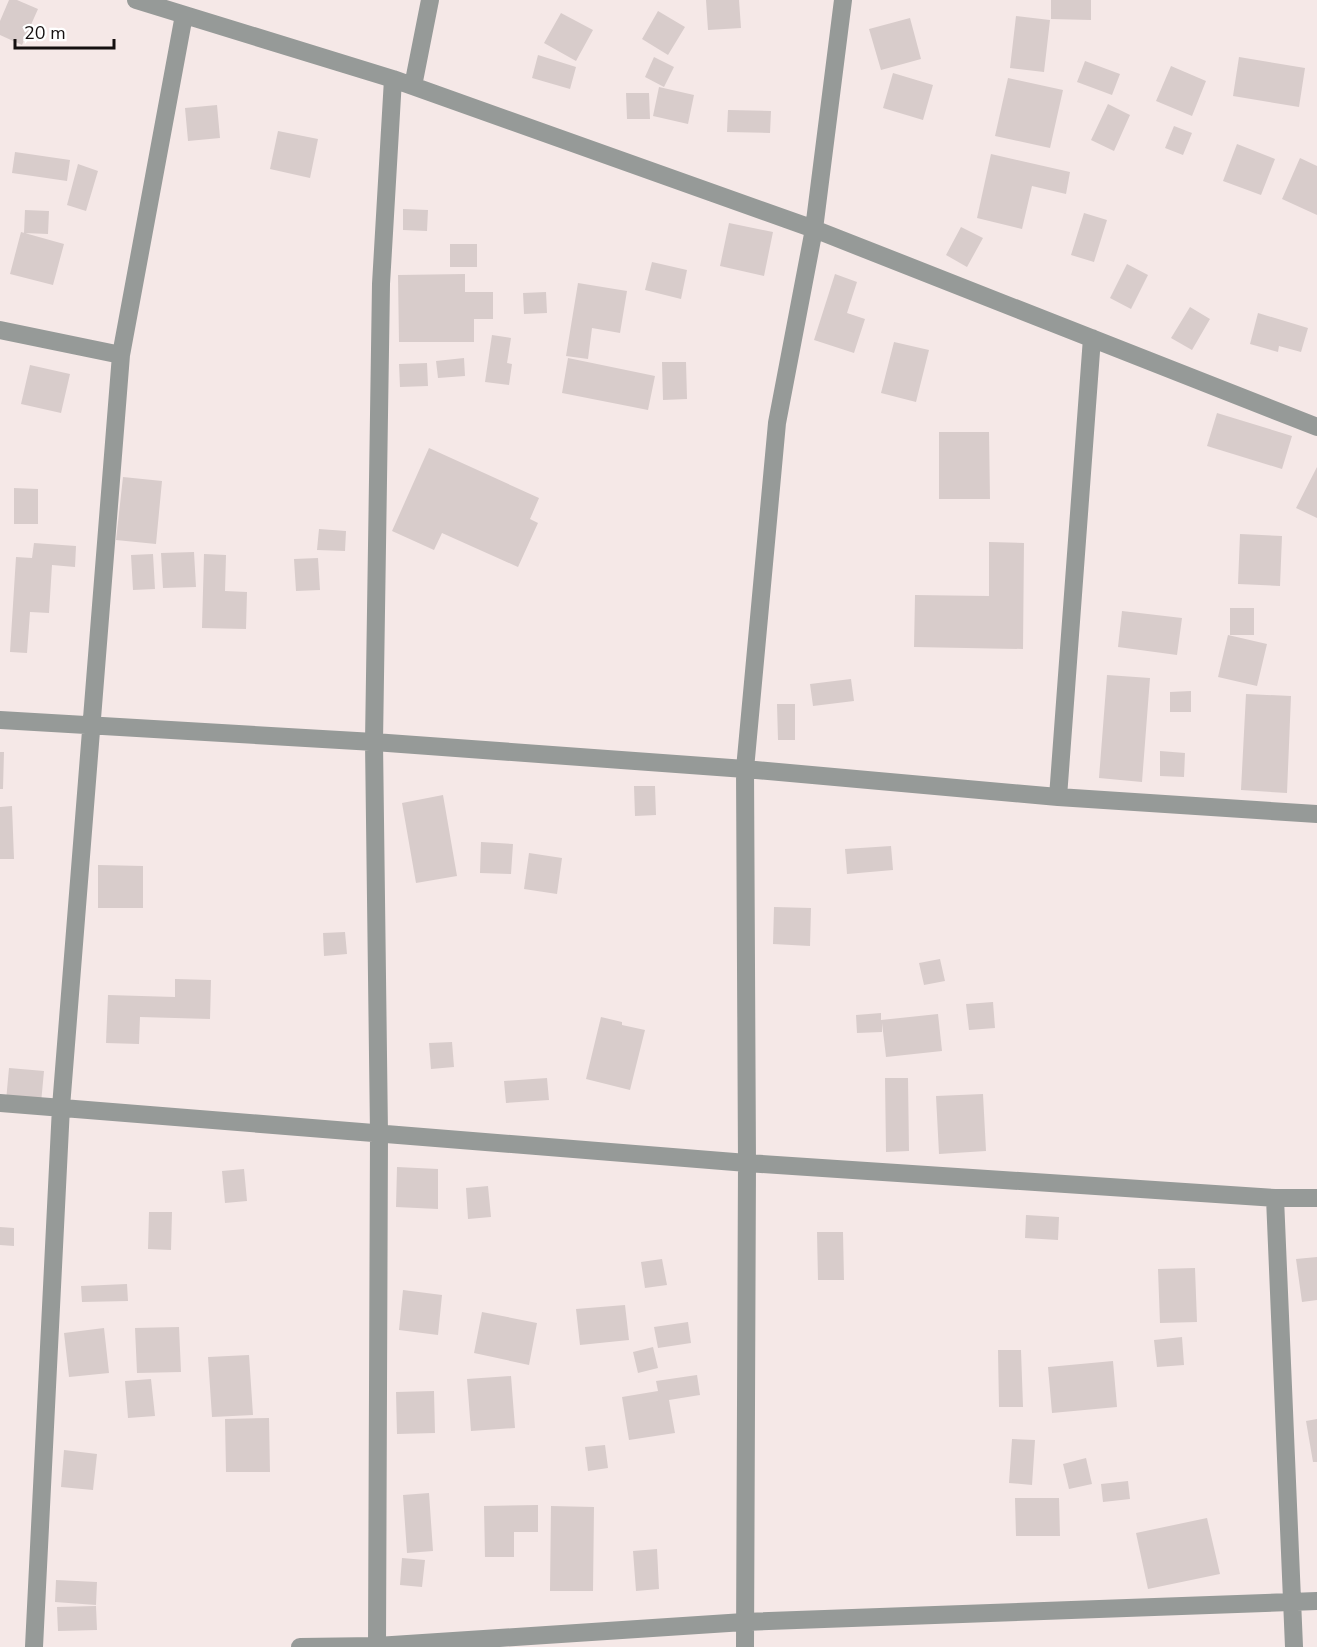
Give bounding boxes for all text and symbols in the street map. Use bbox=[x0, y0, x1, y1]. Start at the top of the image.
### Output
scale bar bbox=[15, 12, 114, 50]
text: 20 m bbox=[24, 21, 66, 45]

